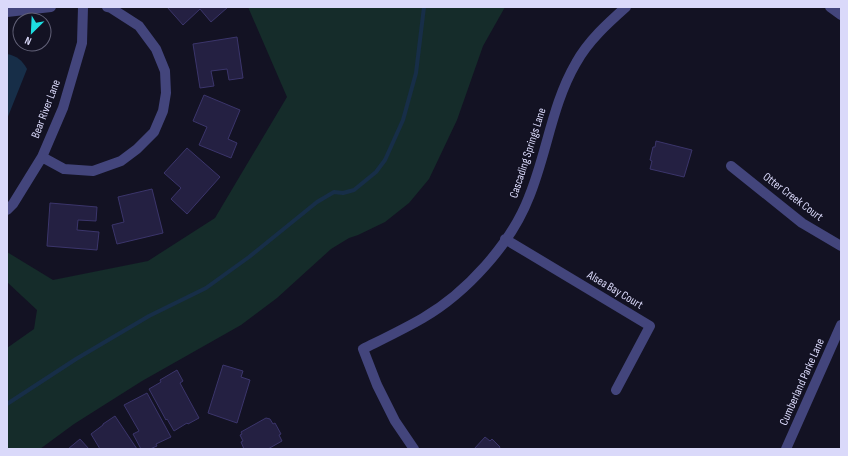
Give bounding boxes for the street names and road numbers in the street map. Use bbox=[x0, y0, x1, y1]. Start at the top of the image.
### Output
street label: Bear River Lane bbox=[28, 77, 64, 140]
street label: Cascading Springs Lane bbox=[506, 106, 550, 200]
street label: Otter Creek Court bbox=[760, 170, 826, 225]
street label: Alsea Bay Court bbox=[583, 267, 646, 313]
street label: Cumberland Parke Lane bbox=[776, 336, 828, 428]

